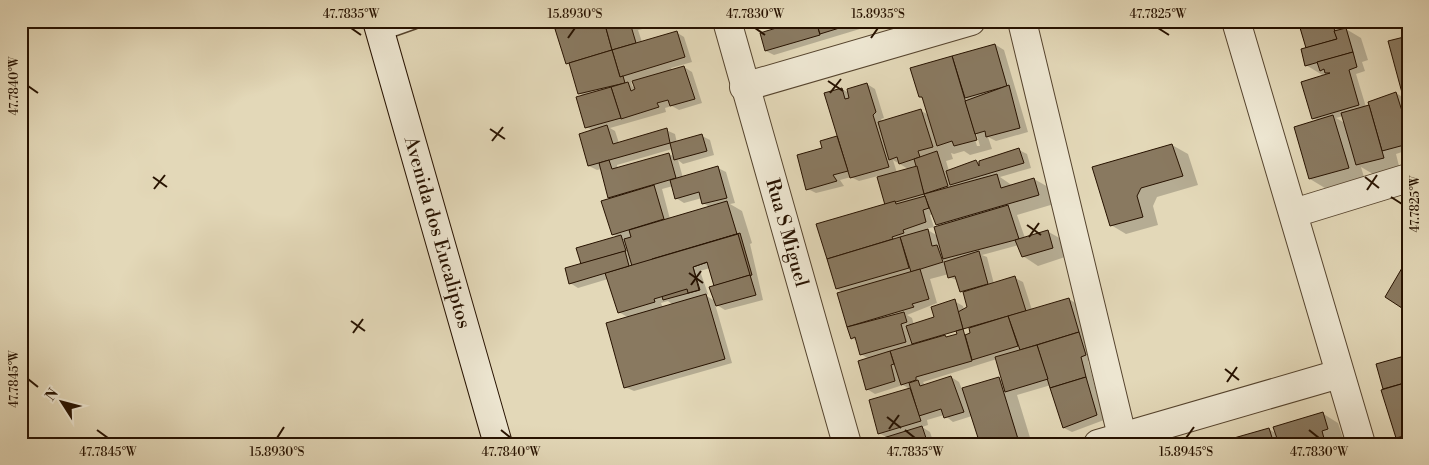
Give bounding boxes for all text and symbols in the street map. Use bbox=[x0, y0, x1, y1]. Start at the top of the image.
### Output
text: 47.7835°W bbox=[323, 7, 380, 22]
text: 15.8930°S bbox=[548, 7, 603, 22]
text: 47.7830°W bbox=[726, 7, 785, 22]
text: 15.8935°S bbox=[851, 7, 905, 22]
text: 47.7825°W bbox=[1130, 7, 1188, 22]
text: 47.7840°W bbox=[7, 55, 22, 115]
street label: Avenida dos Eucaliptos bbox=[398, 133, 476, 331]
text: 47.7825°W bbox=[1408, 174, 1423, 232]
street label: Rua S Miguel bbox=[760, 176, 814, 290]
text: 47.7845°W bbox=[7, 349, 22, 408]
north arrow bbox=[38, 378, 88, 428]
text: N bbox=[42, 385, 63, 405]
text: 47.7845°W bbox=[79, 445, 138, 460]
text: 15.8930°S bbox=[250, 445, 305, 460]
text: 47.7840°W bbox=[482, 445, 542, 460]
text: 47.7835°W bbox=[887, 445, 944, 460]
text: 15.8945°S bbox=[1159, 445, 1213, 460]
text: 47.7830°W bbox=[1290, 445, 1349, 460]

